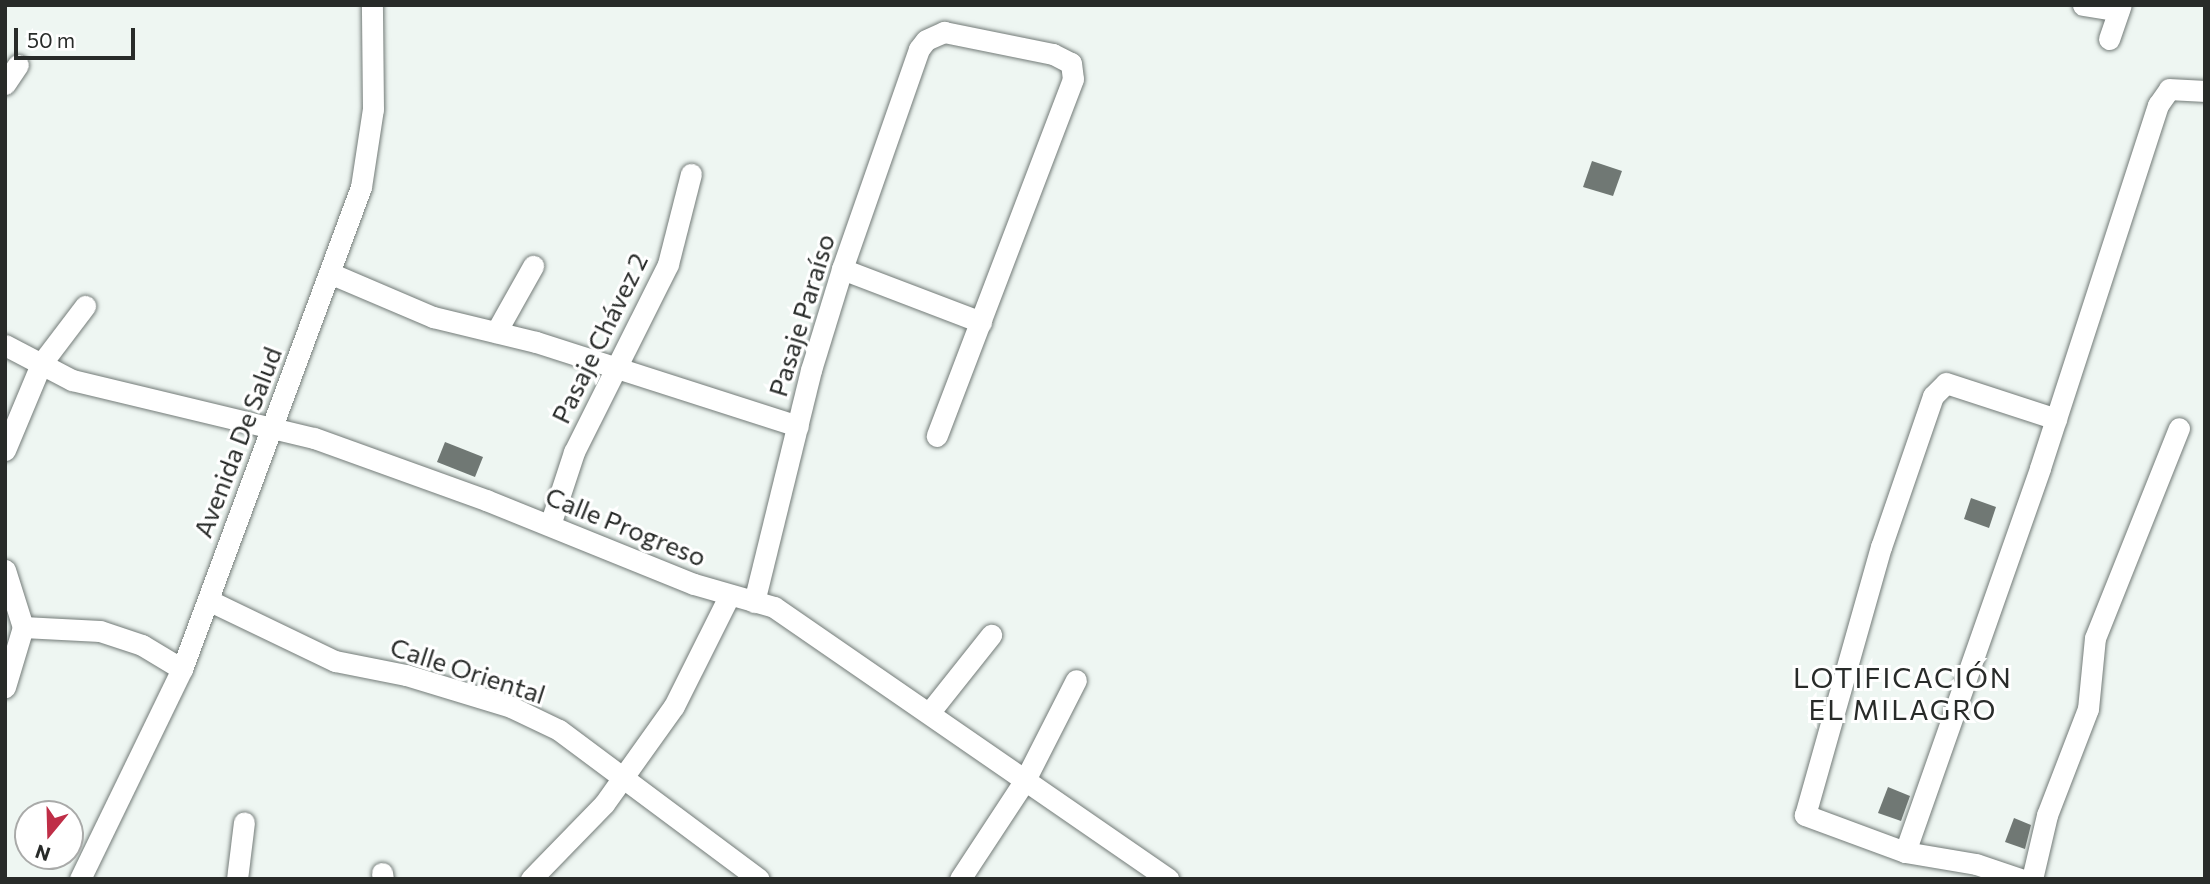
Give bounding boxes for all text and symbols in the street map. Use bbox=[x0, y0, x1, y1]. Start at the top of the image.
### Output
scale bar bbox=[18, 14, 138, 58]
text: 50 m bbox=[27, 27, 75, 52]
street label: Pasaje Paraíso bbox=[761, 230, 841, 400]
street label: Pasaje Chávez 2 bbox=[544, 248, 654, 428]
street label: Avenida De Salud bbox=[186, 342, 288, 542]
street label: Calle Progreso bbox=[541, 480, 711, 572]
street label: Calle Oriental bbox=[387, 630, 549, 710]
district label: LOTIFICACIÓN EL MILAGRO bbox=[1795, 660, 2011, 726]
north arrow bbox=[14, 800, 84, 870]
text: N bbox=[32, 840, 53, 867]

